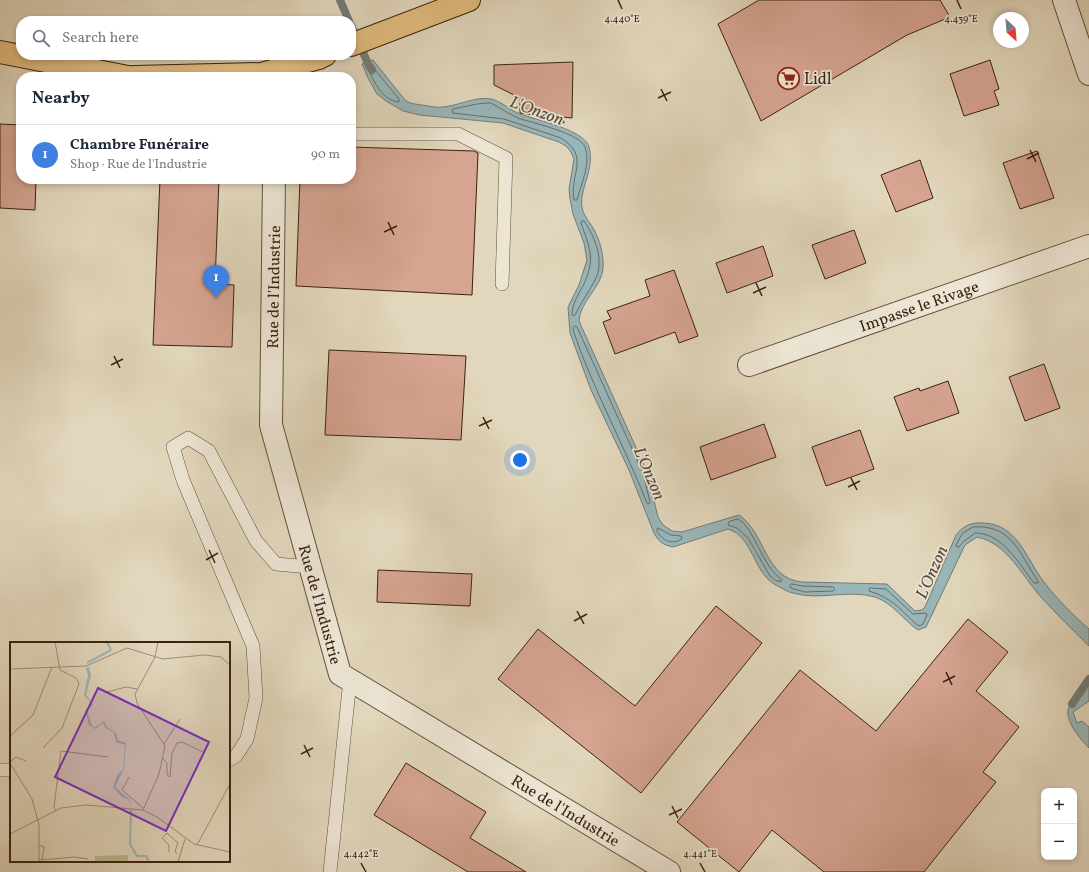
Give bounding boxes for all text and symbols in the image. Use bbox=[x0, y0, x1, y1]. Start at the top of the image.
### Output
text: 4.440°E bbox=[604, 12, 640, 26]
text: 4.439°E bbox=[944, 12, 978, 26]
north arrow bbox=[993, 12, 1029, 48]
search box bbox=[16, 16, 356, 60]
icon: search bbox=[30, 27, 52, 49]
text: Search here bbox=[62, 28, 139, 49]
supermarket icon: Lidl bbox=[775, 65, 801, 91]
place label: Lidl bbox=[804, 69, 832, 91]
text: Nearby bbox=[32, 87, 90, 110]
water label: L'Onzon bbox=[506, 91, 567, 132]
text: Chambre Funéraire bbox=[70, 135, 209, 156]
text: 1 bbox=[42, 146, 48, 164]
text: 90 m bbox=[311, 146, 340, 164]
text: Shop · Rue de l'Industrie bbox=[70, 156, 207, 174]
street label: Rue de l'Industrie bbox=[263, 225, 287, 349]
pin: 1 bbox=[203, 265, 229, 298]
street label: Impasse le Rivage bbox=[857, 276, 982, 338]
water label: L'Onzon bbox=[627, 443, 670, 504]
your location bbox=[510, 450, 530, 470]
street label: Rue de l'Industrie bbox=[292, 542, 346, 667]
water label: L'Onzon bbox=[911, 542, 954, 603]
inset map bbox=[10, 642, 230, 862]
street label: Rue de l'Industrie bbox=[506, 770, 623, 853]
map controls bbox=[1041, 788, 1077, 860]
button: + bbox=[1041, 788, 1077, 824]
button: − bbox=[1041, 824, 1077, 860]
text: 4.442°E bbox=[343, 847, 379, 861]
text: 4.441°E bbox=[683, 847, 717, 861]

